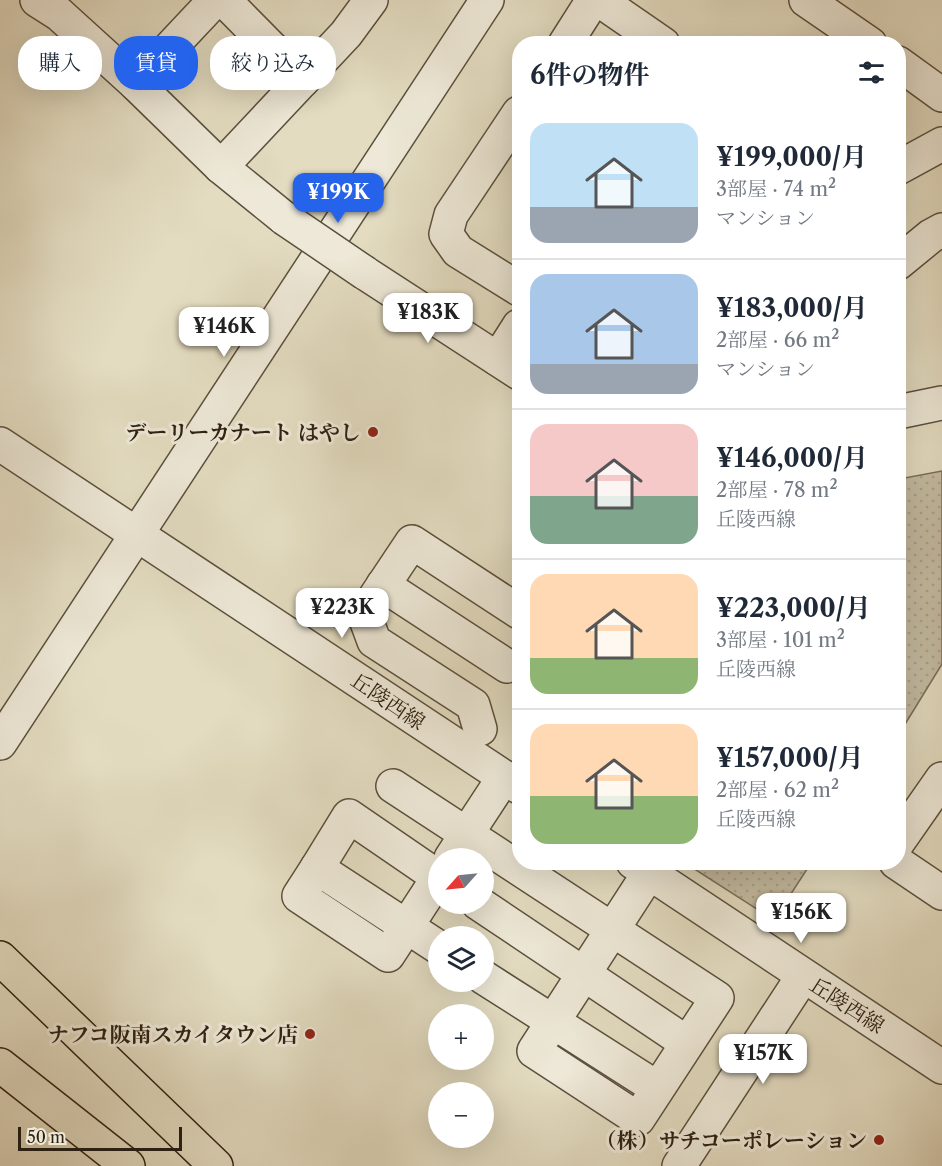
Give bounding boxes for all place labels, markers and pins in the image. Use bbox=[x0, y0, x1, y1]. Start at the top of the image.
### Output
pin: ¥199K bbox=[296, 173, 380, 224]
pin: ¥183K bbox=[386, 293, 470, 344]
pin: ¥146K bbox=[182, 307, 266, 358]
place label: デーリーカナート はやし bbox=[125, 420, 361, 445]
marker: デーリーカナート はやし bbox=[366, 425, 380, 439]
pin: ¥223K bbox=[300, 588, 384, 639]
pin: ¥156K bbox=[759, 893, 843, 944]
place label: ナフコ阪南スカイタウン店 bbox=[48, 1022, 298, 1047]
marker: ナフコ阪南スカイタウン店 bbox=[303, 1027, 317, 1041]
pin: ¥157K bbox=[721, 1034, 805, 1085]
place label: （株）サチコーポレーション bbox=[596, 1128, 867, 1153]
marker: （株）サチコーポレーション bbox=[872, 1133, 886, 1147]

